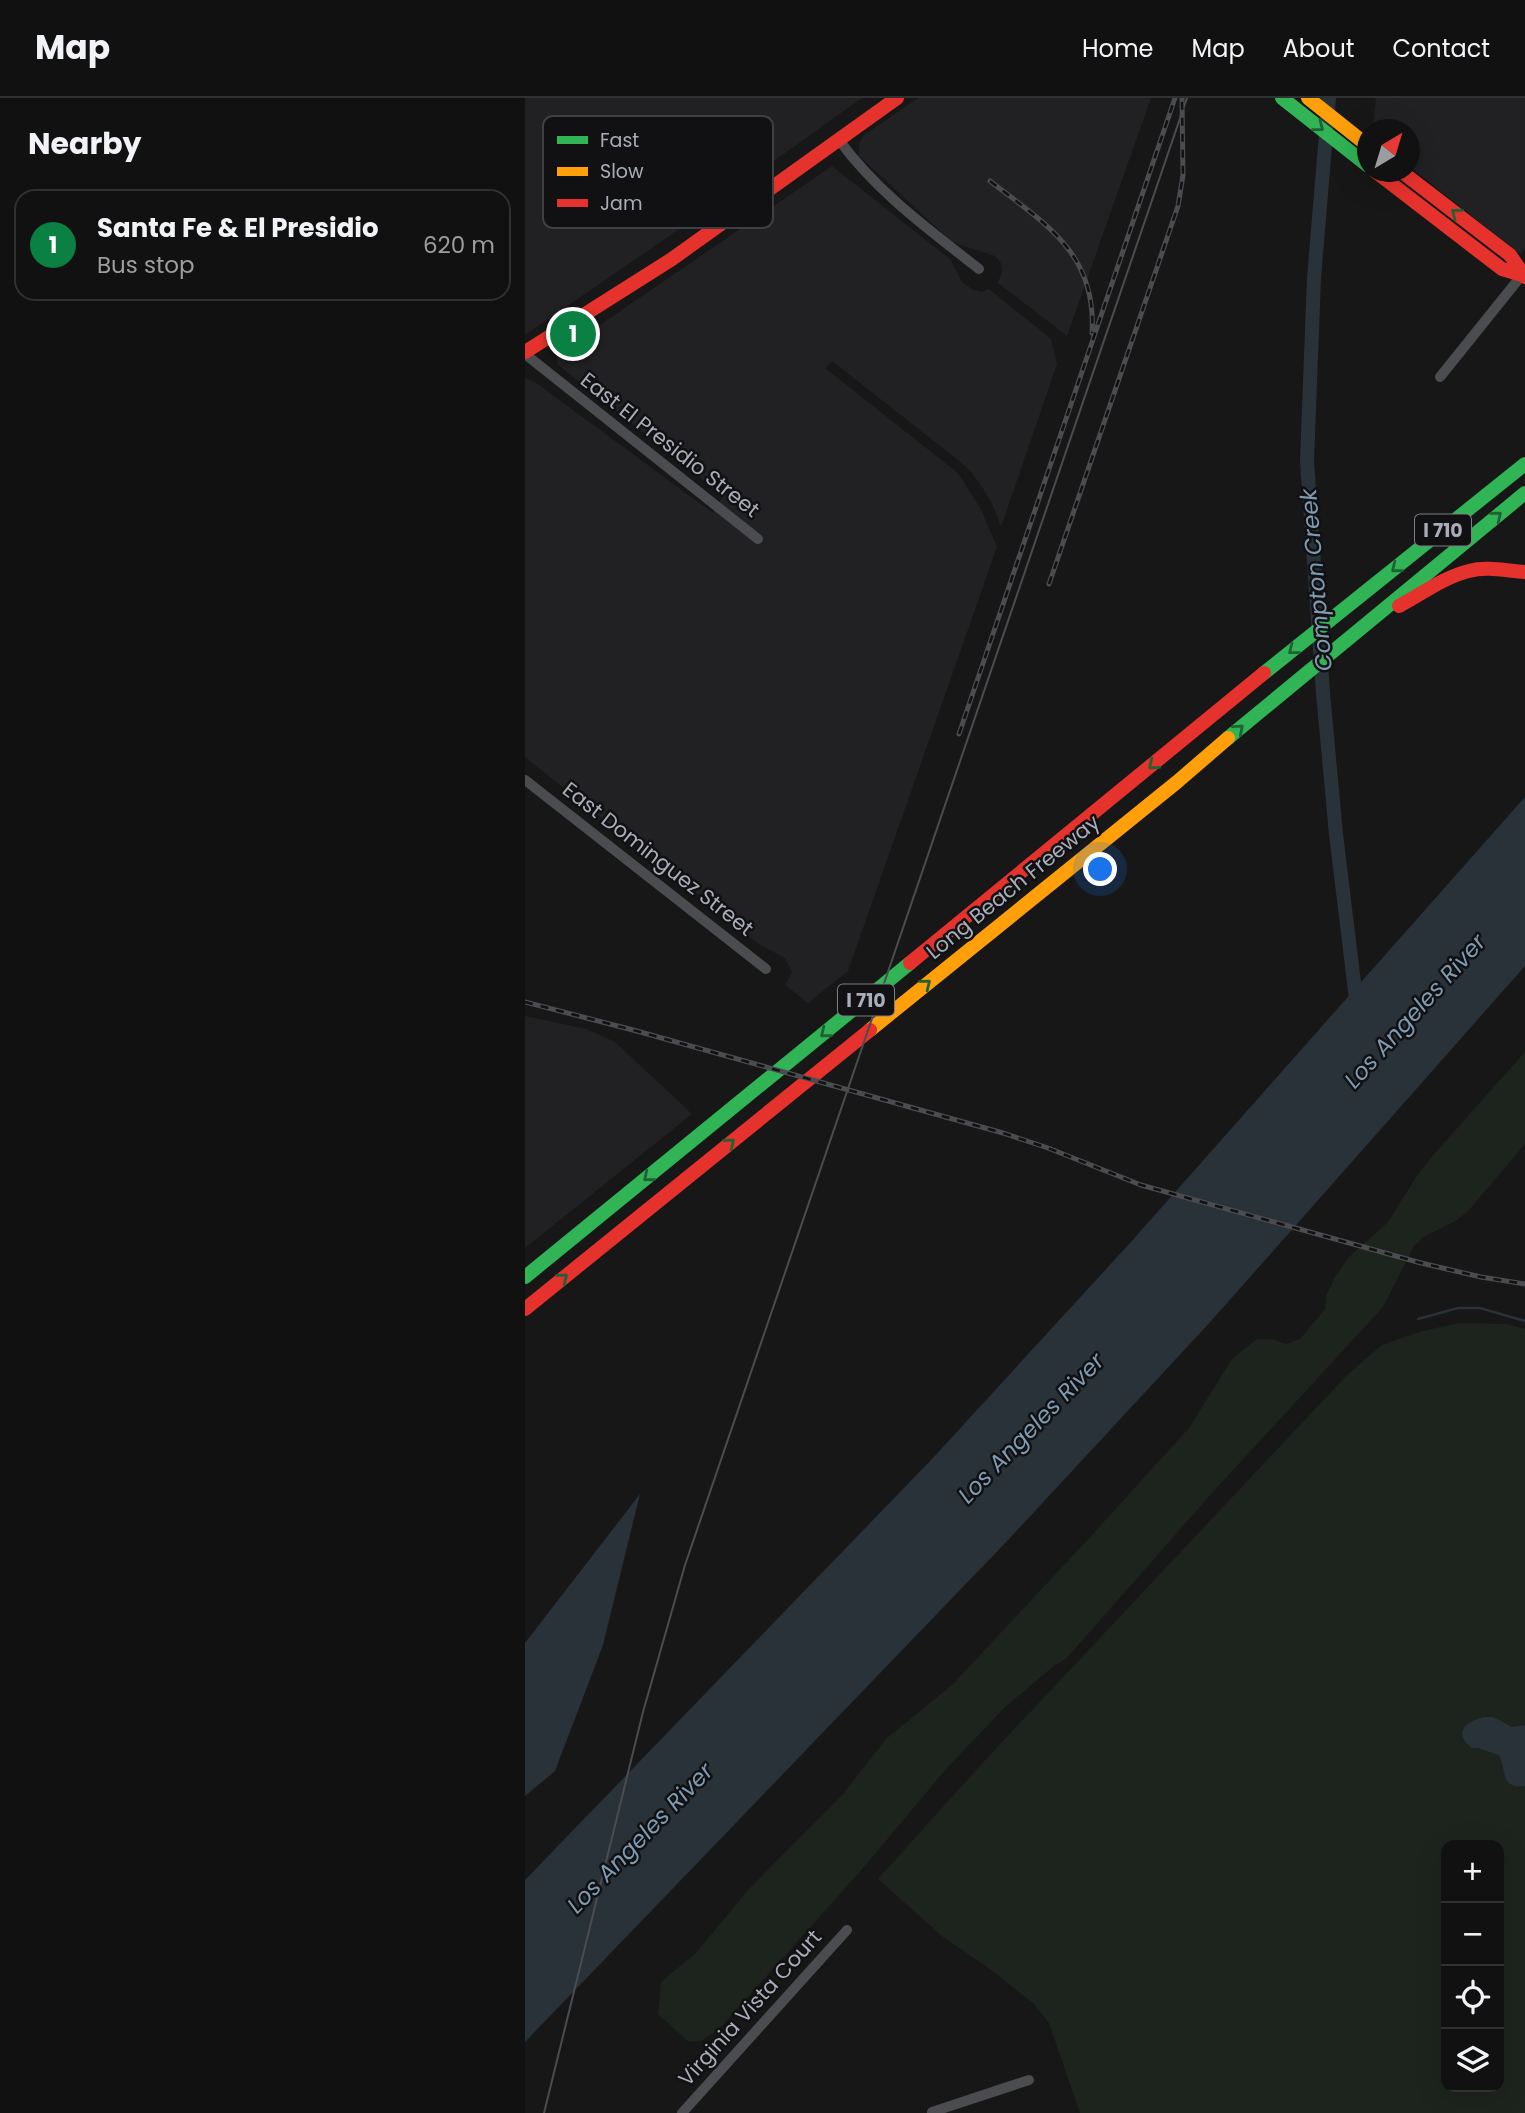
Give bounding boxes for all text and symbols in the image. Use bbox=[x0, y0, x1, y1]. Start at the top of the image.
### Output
text: Map bbox=[35, 24, 110, 71]
text: Home bbox=[1082, 32, 1154, 65]
text: Map bbox=[1192, 32, 1245, 65]
text: About bbox=[1283, 32, 1354, 65]
text: Contact bbox=[1392, 32, 1490, 65]
legend bbox=[543, 116, 773, 228]
one-way arrow bbox=[1312, 119, 1324, 132]
north arrow bbox=[1357, 119, 1420, 182]
text: Nearby bbox=[28, 122, 142, 165]
text: Fast bbox=[600, 127, 639, 154]
text: Slow bbox=[600, 158, 644, 185]
text: Jam bbox=[600, 190, 642, 217]
one-way arrow bbox=[1451, 209, 1464, 222]
text: Santa Fe & El Presidio bbox=[97, 210, 379, 246]
text: 1 bbox=[49, 229, 57, 261]
text: 620 m bbox=[423, 229, 495, 261]
text: Bus stop bbox=[97, 249, 195, 281]
pin: 1 bbox=[550, 308, 596, 360]
street label: East El Presidio Street bbox=[575, 366, 766, 524]
water label: Compton Creek bbox=[1292, 486, 1340, 673]
one-way arrow bbox=[1489, 512, 1501, 525]
road number: I 710 bbox=[1415, 514, 1471, 546]
one-way arrow bbox=[1392, 560, 1404, 573]
one-way arrow bbox=[1288, 642, 1301, 655]
one-way arrow bbox=[1230, 725, 1243, 737]
one-way arrow bbox=[1148, 757, 1160, 770]
street label: East Dominguez Street bbox=[557, 775, 760, 942]
street label: Long Beach Freeway bbox=[920, 807, 1106, 966]
your location bbox=[1083, 852, 1117, 886]
water label: Los Angeles River bbox=[1337, 926, 1494, 1095]
one-way arrow bbox=[918, 980, 931, 992]
road number: I 710 bbox=[838, 985, 894, 1016]
one-way arrow bbox=[820, 1025, 832, 1038]
one-way arrow bbox=[723, 1138, 735, 1151]
one-way arrow bbox=[644, 1168, 656, 1181]
one-way arrow bbox=[555, 1274, 567, 1287]
water label: Los Angeles River bbox=[951, 1345, 1112, 1510]
water label: Los Angeles River bbox=[560, 1755, 721, 1920]
map controls bbox=[1441, 1840, 1504, 2092]
button: + bbox=[1441, 1840, 1504, 1903]
button: − bbox=[1441, 1903, 1504, 1966]
street label: Virginia Vista Court bbox=[672, 1923, 828, 2092]
button: locate bbox=[1441, 1966, 1504, 2029]
button: layers bbox=[1441, 2029, 1504, 2092]

